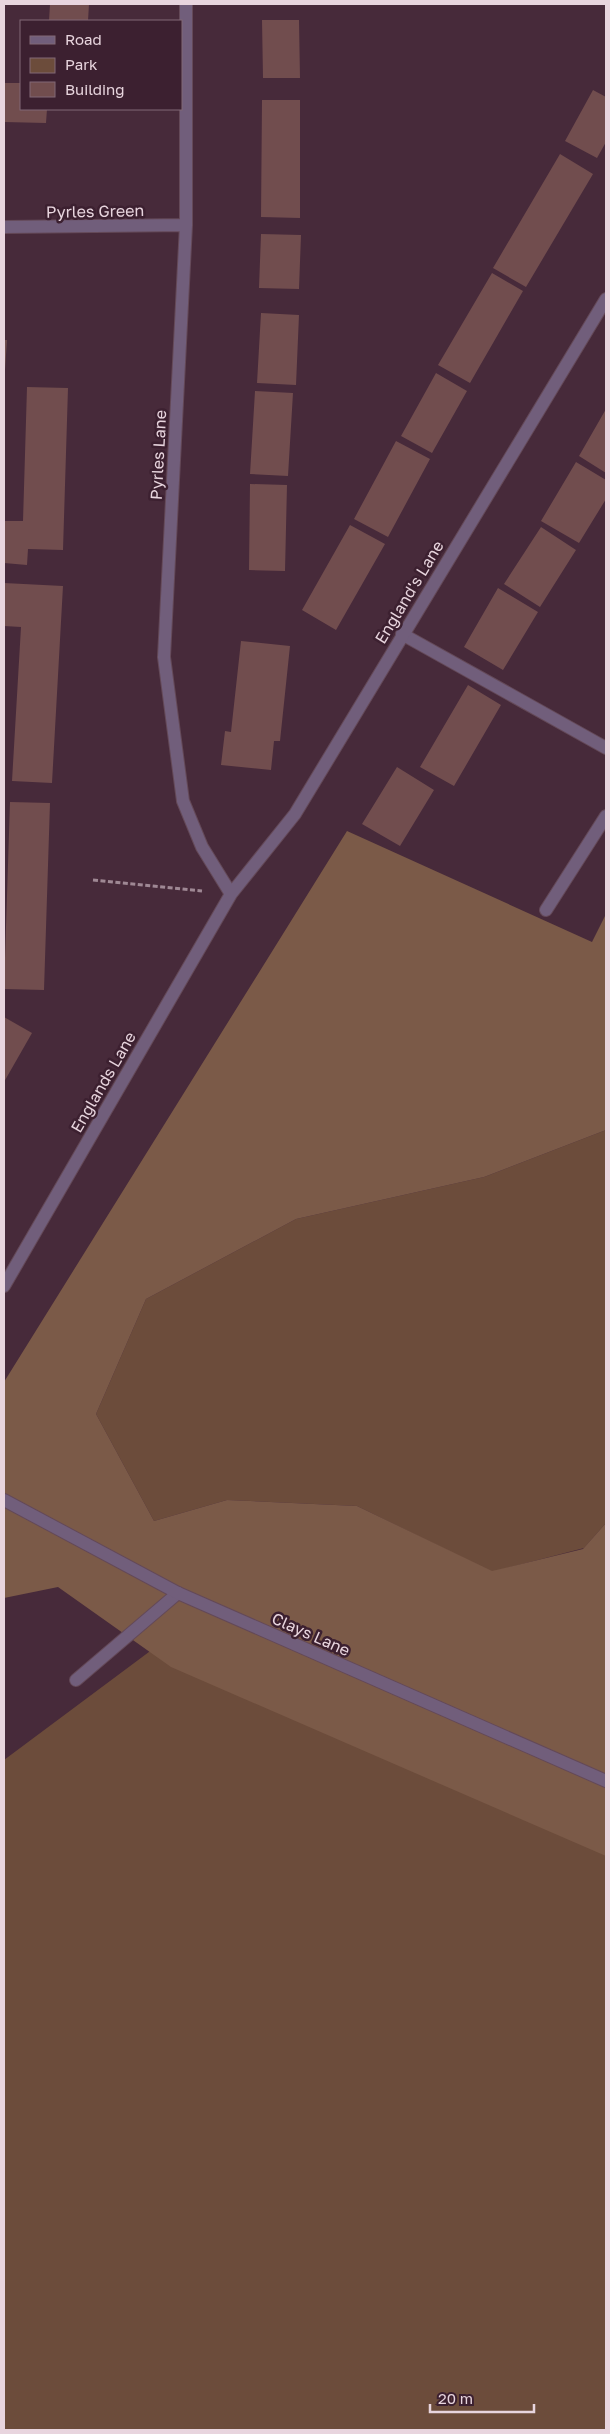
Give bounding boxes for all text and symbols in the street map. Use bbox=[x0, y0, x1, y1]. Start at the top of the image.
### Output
legend bbox=[20, 20, 182, 110]
text: Road bbox=[65, 30, 102, 48]
text: Park bbox=[65, 55, 98, 73]
text: Building bbox=[65, 80, 125, 98]
street label: Pyrles Green bbox=[46, 200, 144, 222]
street label: Pyrles Lane bbox=[146, 409, 170, 501]
street label: England's Lane bbox=[370, 537, 448, 647]
street label: Englands Lane bbox=[66, 1028, 140, 1136]
street label: Clays Lane bbox=[269, 1608, 353, 1660]
scale bar bbox=[430, 2382, 534, 2414]
text: 20 m bbox=[438, 2389, 473, 2407]

